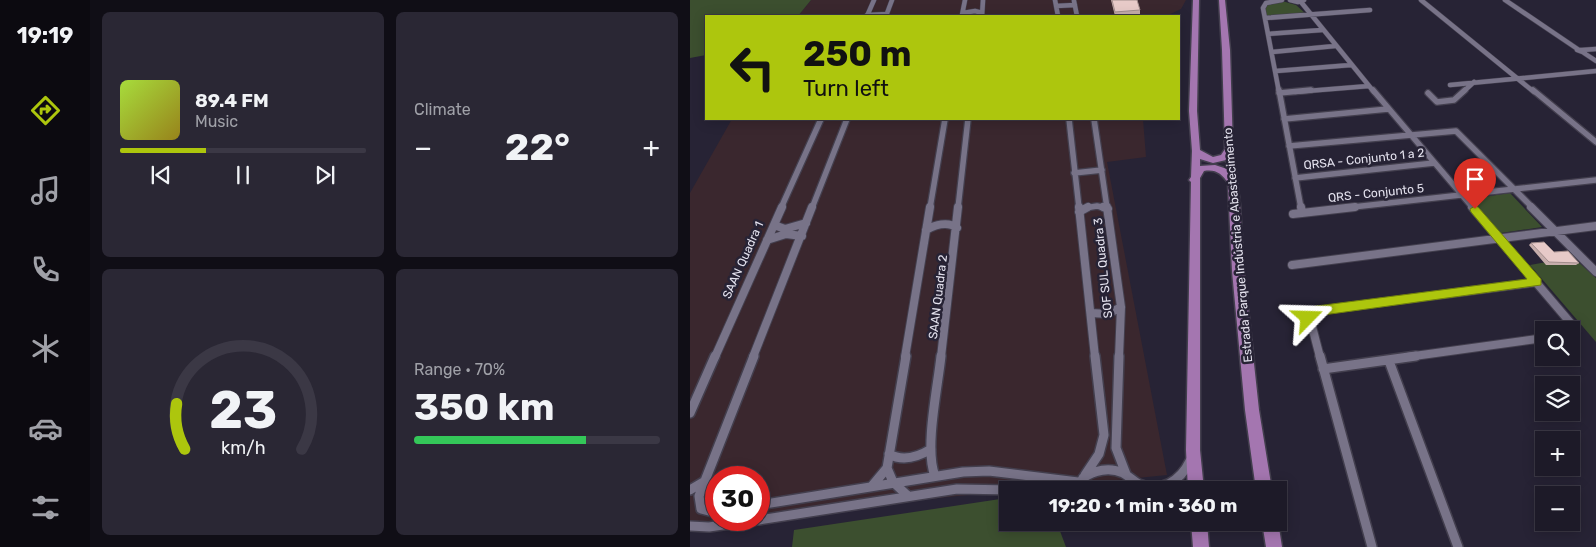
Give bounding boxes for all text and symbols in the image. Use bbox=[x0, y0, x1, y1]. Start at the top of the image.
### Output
text: 19:19 bbox=[17, 22, 73, 49]
text: 250 m bbox=[803, 33, 912, 75]
icon: left bbox=[720, 35, 785, 100]
text: Turn left bbox=[803, 75, 889, 102]
text: 89.4 FM bbox=[195, 89, 269, 112]
icon: directions bbox=[28, 93, 63, 128]
text: Climate bbox=[414, 100, 471, 119]
text: Music bbox=[195, 112, 238, 131]
text: 22° bbox=[505, 124, 570, 170]
street label: Estrada Parque Indústria e Abastecimento bbox=[1221, 127, 1255, 363]
text: − bbox=[414, 131, 432, 164]
text: + bbox=[643, 131, 660, 164]
street label: QRSA - Conjunto 1 a 2 bbox=[1303, 146, 1425, 172]
pin bbox=[1454, 158, 1496, 209]
icon: previous bbox=[147, 161, 175, 189]
icon: pause bbox=[229, 161, 257, 189]
icon: next bbox=[311, 161, 339, 189]
icon: arrive bbox=[1461, 165, 1489, 193]
icon: music bbox=[28, 173, 63, 208]
street label: QRS - Conjunto 5 bbox=[1327, 181, 1425, 205]
street label: SOF SUL Quadra 3 bbox=[1091, 217, 1115, 319]
street label: SAAN Quadra 1 bbox=[720, 219, 766, 301]
icon: phone bbox=[28, 252, 63, 287]
street label: SAAN Quadra 2 bbox=[926, 254, 950, 340]
position arrow bbox=[1281, 291, 1333, 343]
map controls bbox=[1535, 321, 1580, 531]
button: search bbox=[1535, 321, 1580, 366]
icon: climate bbox=[28, 331, 63, 366]
text: Range · 70% bbox=[414, 360, 505, 379]
button: layers bbox=[1535, 376, 1580, 421]
text: 23 bbox=[209, 379, 277, 441]
text: 350 km bbox=[414, 384, 555, 430]
icon: car bbox=[28, 411, 63, 446]
button: + bbox=[1535, 431, 1580, 476]
text: km/h bbox=[221, 437, 265, 458]
speed limit sign: 30 bbox=[705, 466, 770, 531]
button: − bbox=[1535, 486, 1580, 531]
icon: filters bbox=[28, 490, 63, 525]
text: 19:20 · 1 min · 360 m bbox=[1049, 494, 1237, 517]

